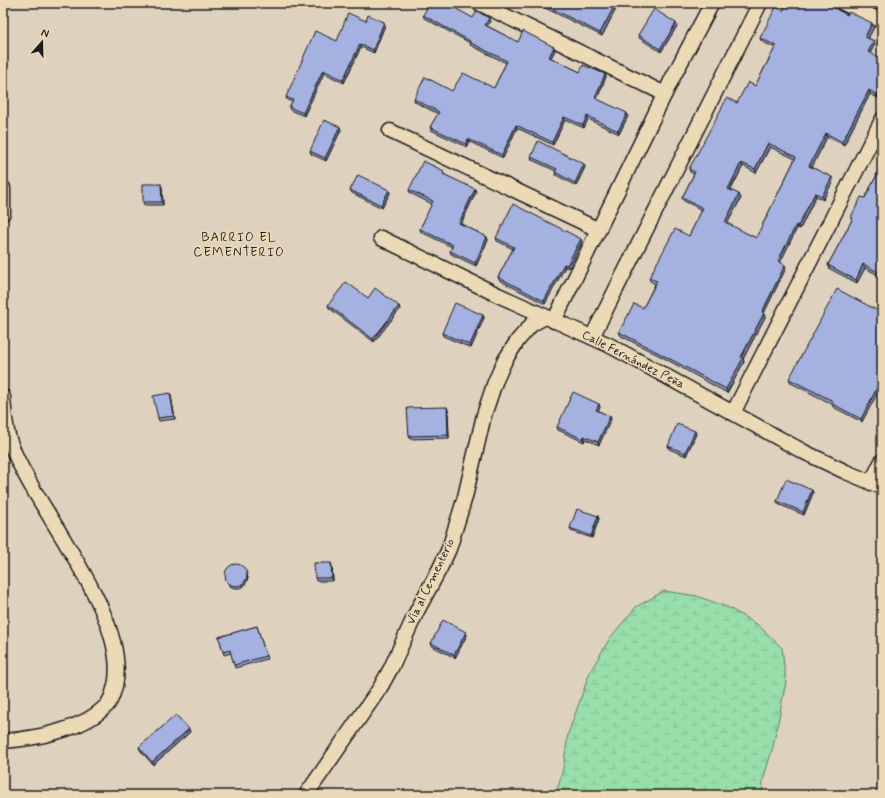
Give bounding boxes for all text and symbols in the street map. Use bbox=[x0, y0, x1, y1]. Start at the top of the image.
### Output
north arrow bbox=[22, 22, 62, 62]
text: N bbox=[39, 26, 51, 41]
district label: BARRIO EL CEMENTERIO bbox=[193, 229, 285, 261]
street label: Calle Fernández Peña bbox=[579, 327, 687, 393]
street label: Vía al Cementerio bbox=[403, 536, 459, 628]

